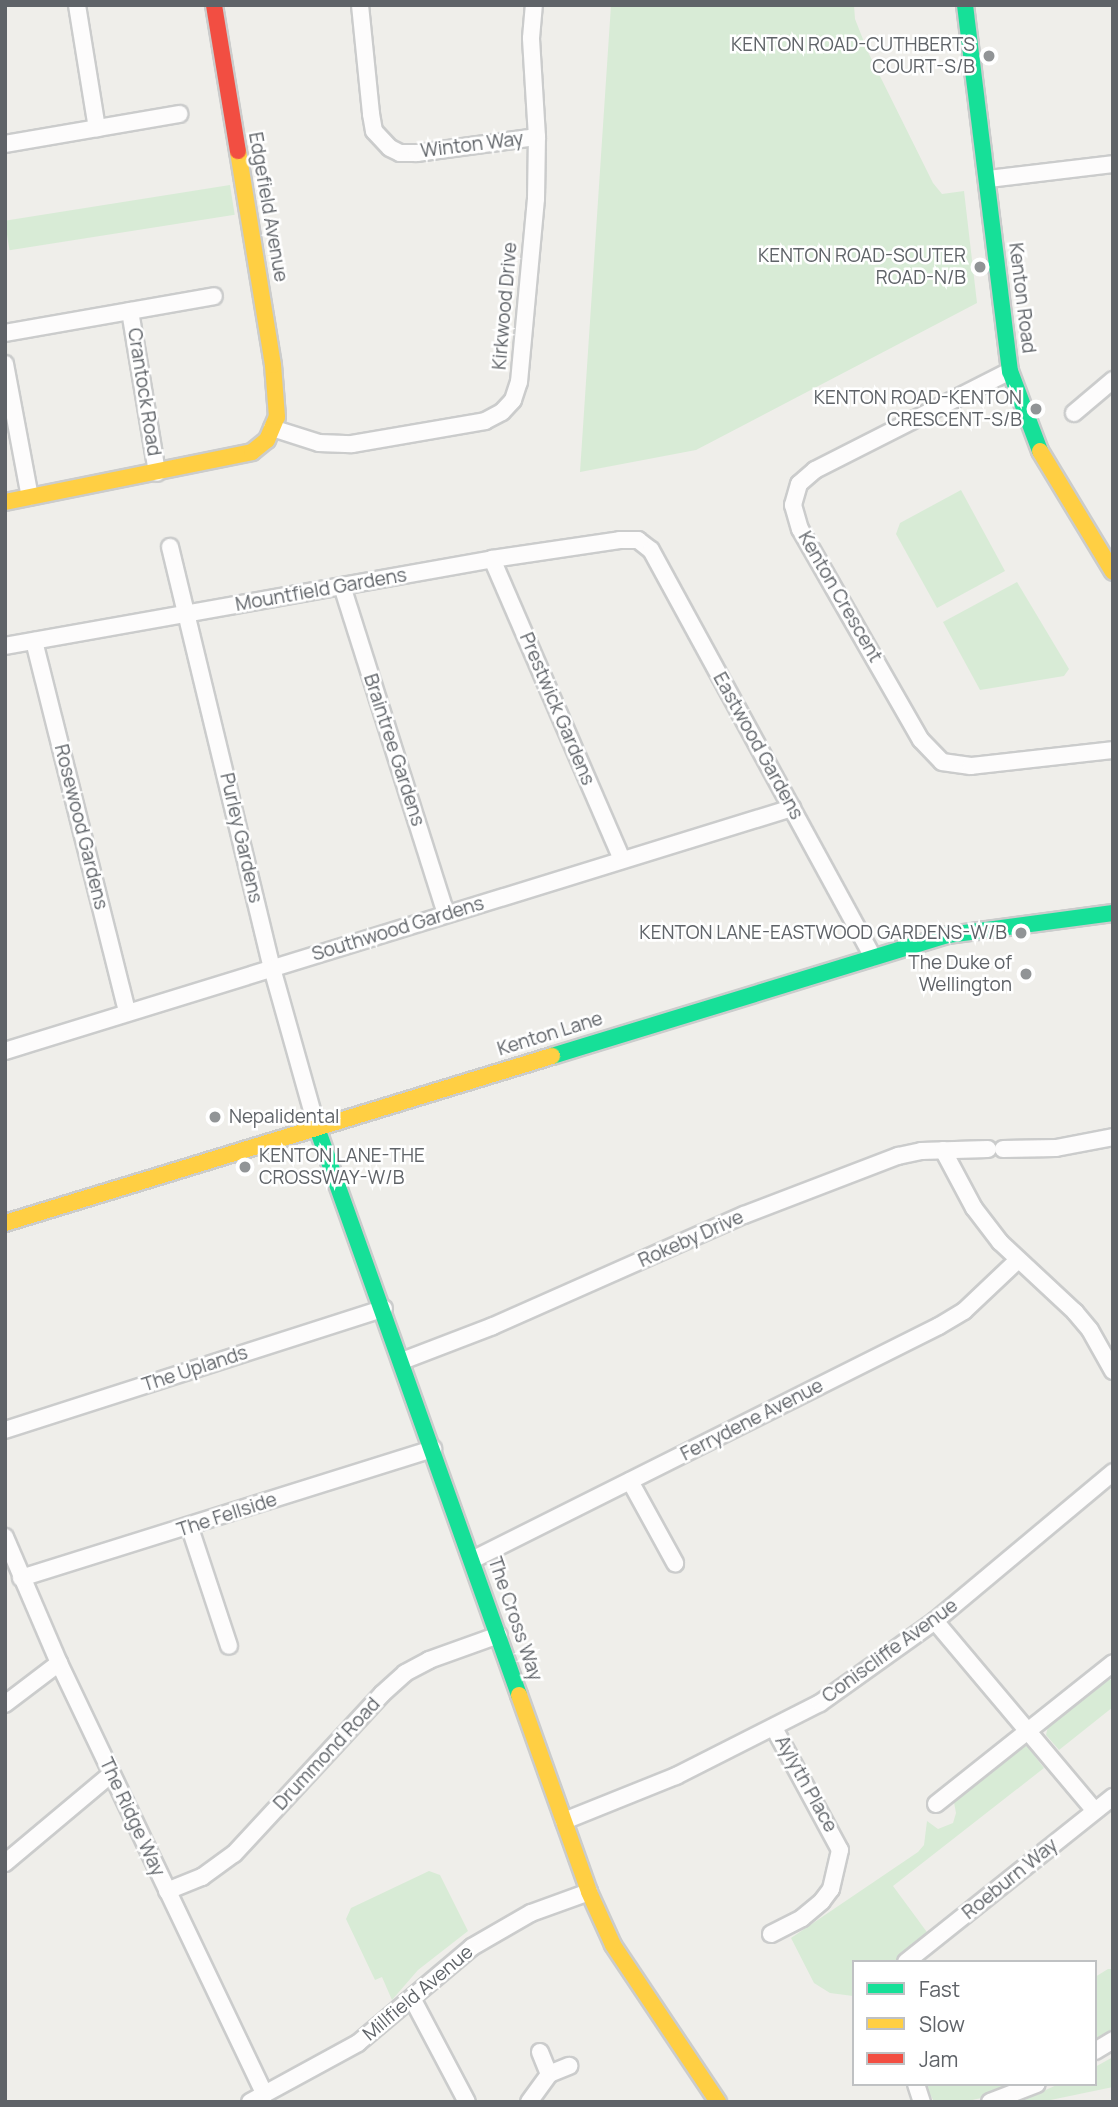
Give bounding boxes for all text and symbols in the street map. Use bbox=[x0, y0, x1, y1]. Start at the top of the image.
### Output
place label: KENTON ROAD-CUTHBERTS COURT-S/B bbox=[731, 34, 975, 78]
marker: KENTON ROAD-CUTHBERTS COURT-S/B bbox=[981, 48, 997, 64]
street label: Winton Way bbox=[419, 127, 525, 163]
street label: Edgefield Avenue bbox=[244, 130, 292, 284]
street label: Kirkwood Drive bbox=[488, 241, 522, 371]
street label: Kenton Road bbox=[1004, 241, 1040, 355]
place label: KENTON ROAD-SOUTER ROAD-N/B bbox=[758, 245, 966, 289]
marker: KENTON ROAD-SOUTER ROAD-N/B bbox=[972, 259, 988, 275]
street label: Crantock Road bbox=[123, 326, 165, 458]
place label: KENTON ROAD-KENTON CRESCENT-S/B bbox=[814, 387, 1022, 431]
marker: KENTON ROAD-KENTON CRESCENT-S/B bbox=[1028, 401, 1044, 417]
street label: Kenton Crescent bbox=[793, 527, 887, 667]
street label: Mountfield Gardens bbox=[234, 564, 408, 616]
street label: Prestwick Gardens bbox=[515, 629, 599, 789]
street label: Eastwood Gardens bbox=[708, 668, 808, 824]
street label: Braintree Gardens bbox=[359, 671, 429, 829]
street label: Rosewood Gardens bbox=[49, 742, 113, 912]
street label: Purley Gardens bbox=[215, 771, 267, 905]
street label: Southwood Gardens bbox=[309, 892, 487, 966]
place label: KENTON LANE-EASTWOOD GARDENS-W/B bbox=[639, 922, 1007, 944]
marker: KENTON LANE-EASTWOOD GARDENS-W/B bbox=[1013, 925, 1029, 941]
place label: The Duke of Wellington bbox=[908, 952, 1012, 996]
marker: The Duke of Wellington bbox=[1018, 966, 1034, 982]
street label: Kenton Lane bbox=[495, 1007, 605, 1061]
place label: Nepalidental bbox=[229, 1106, 339, 1128]
marker: Nepalidental bbox=[207, 1109, 223, 1125]
place label: KENTON LANE-THE CROSSWAY-W/B bbox=[259, 1145, 425, 1189]
marker: KENTON LANE-THE CROSSWAY-W/B bbox=[237, 1159, 253, 1175]
street label: Rokeby Drive bbox=[635, 1206, 747, 1272]
street label: The Uplands bbox=[139, 1341, 251, 1397]
street label: Ferrydene Avenue bbox=[677, 1374, 827, 1466]
street label: The Fellside bbox=[174, 1488, 280, 1542]
street label: The Cross Way bbox=[483, 1554, 547, 1684]
street label: Coniscliffe Avenue bbox=[818, 1594, 962, 1708]
street label: Drummond Road bbox=[269, 1693, 385, 1815]
street label: Aylyth Place bbox=[770, 1732, 842, 1836]
street label: The Ridge Way bbox=[95, 1754, 169, 1880]
street label: Roeburn Way bbox=[958, 1834, 1062, 1924]
street label: Millfield Avenue bbox=[358, 1940, 478, 2046]
legend bbox=[852, 1960, 1097, 2086]
text: Fast bbox=[919, 1975, 960, 2003]
text: Slow bbox=[919, 2010, 965, 2038]
text: Jam bbox=[919, 2045, 958, 2073]

